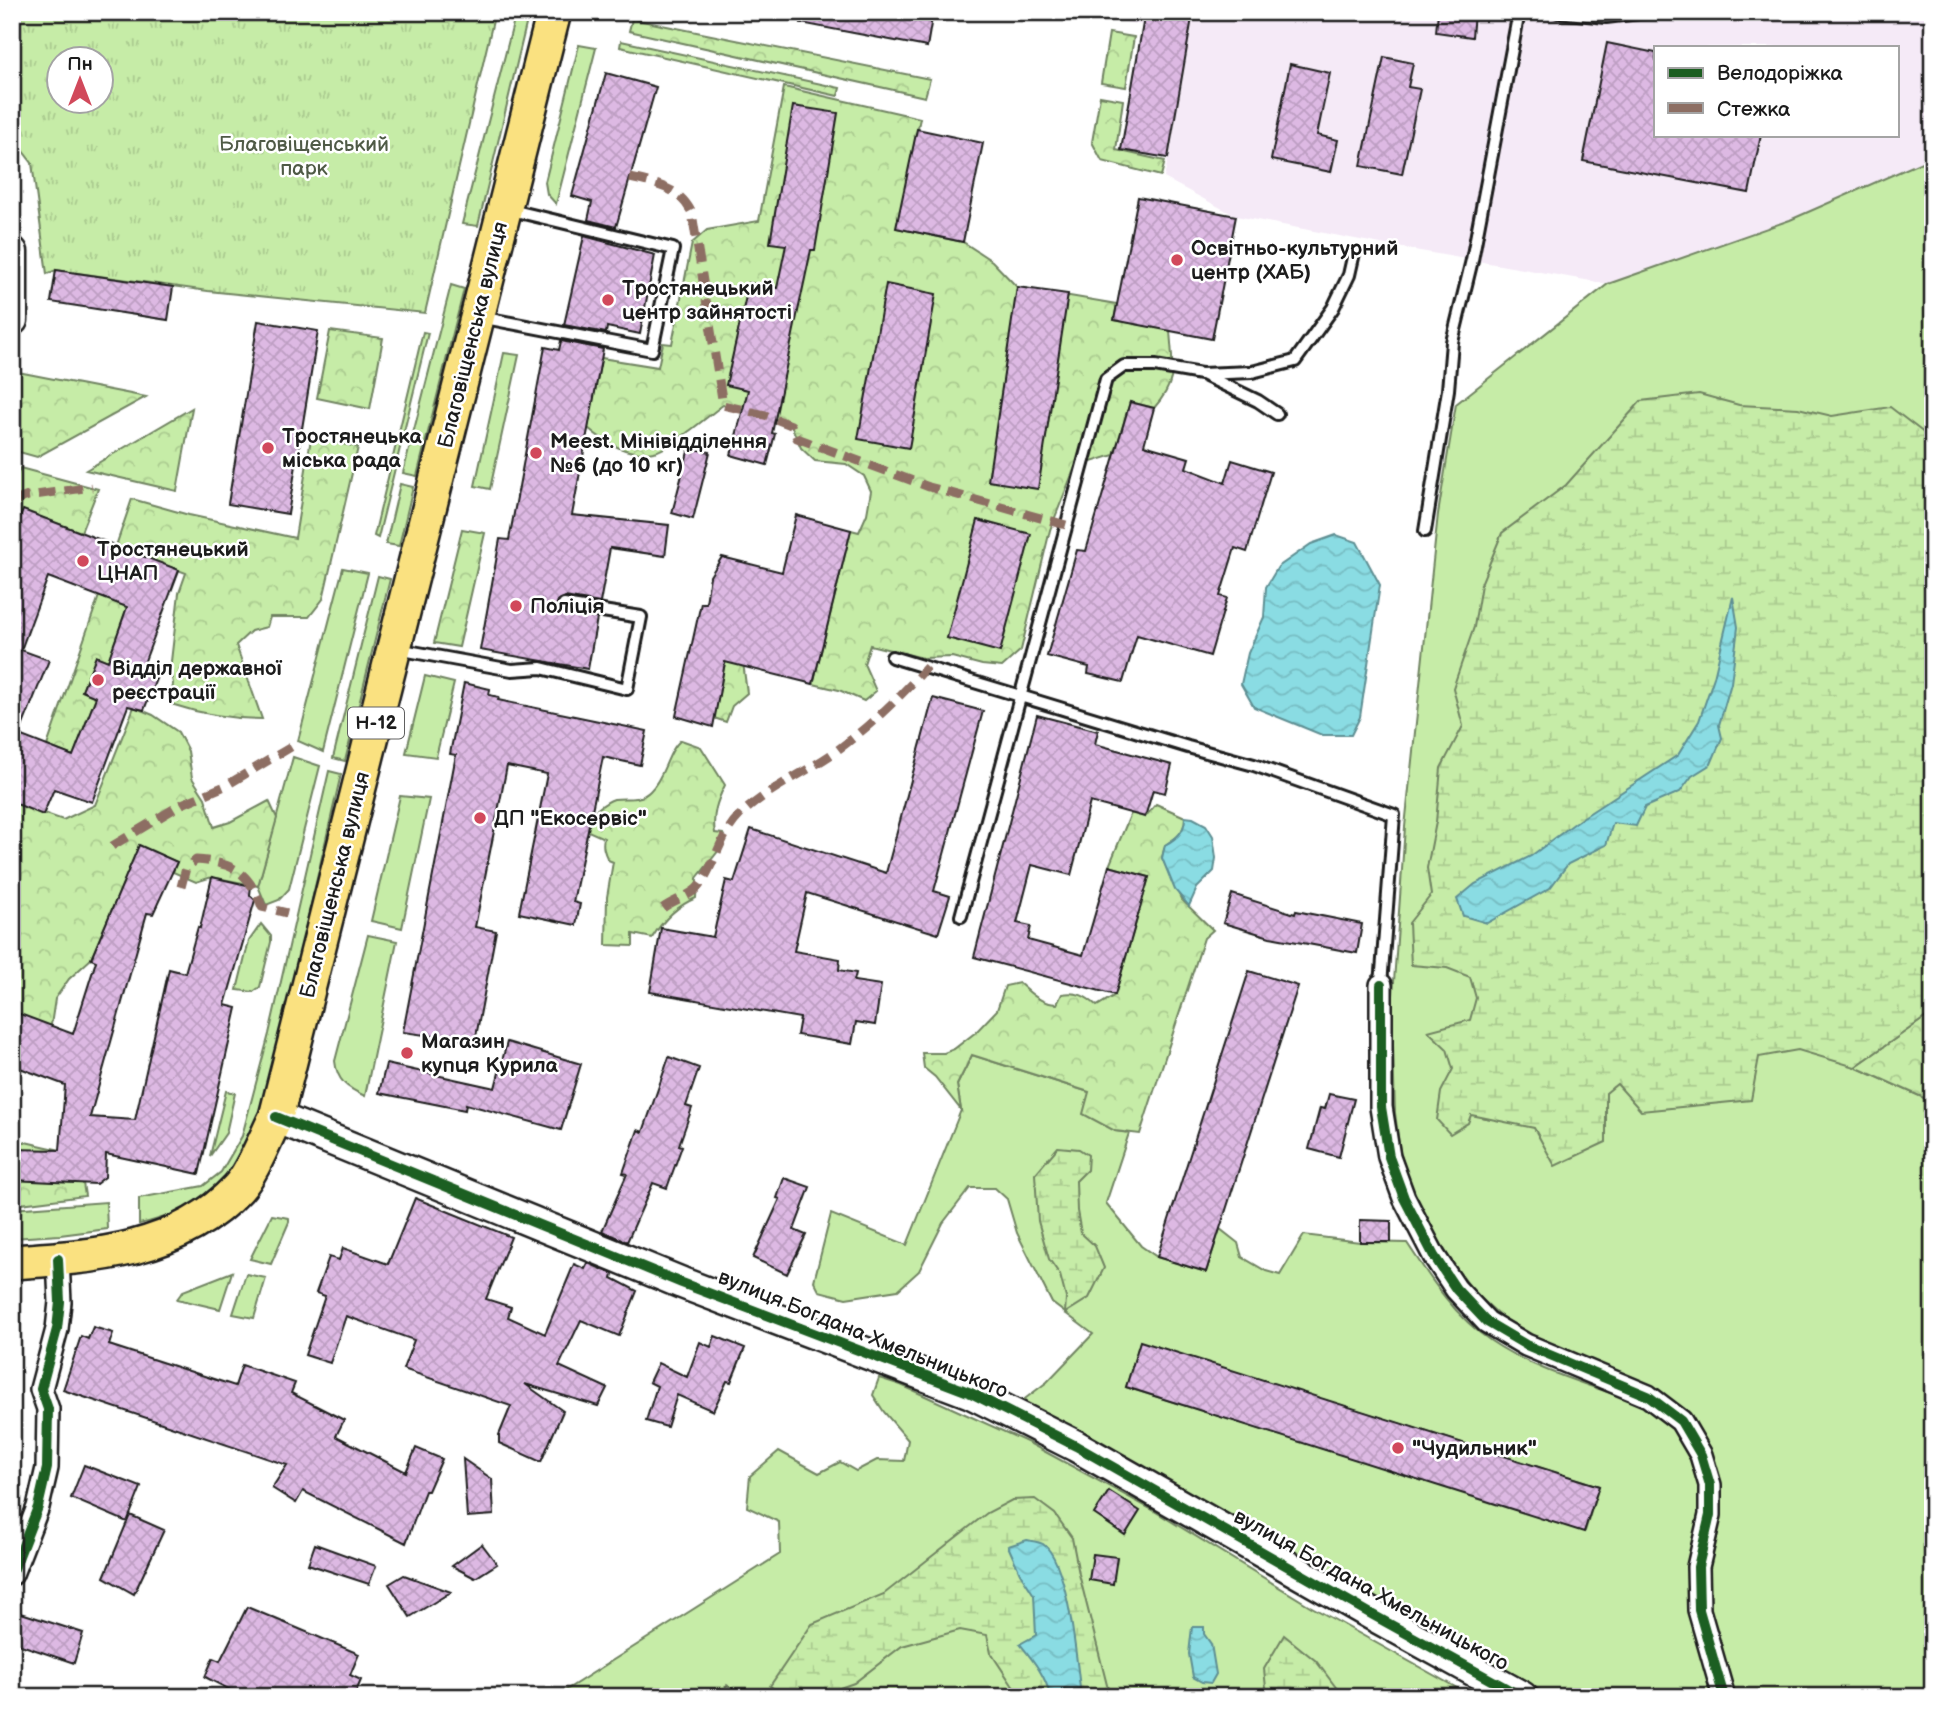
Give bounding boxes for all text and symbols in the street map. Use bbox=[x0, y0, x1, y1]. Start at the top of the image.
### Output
north arrow bbox=[46, 46, 116, 116]
legend bbox=[1654, 46, 1899, 136]
text: Пн bbox=[67, 53, 93, 76]
text: Велодоріжка bbox=[1717, 61, 1844, 86]
text: Стежка bbox=[1717, 97, 1791, 122]
park label: Благовіщенський парк bbox=[219, 132, 389, 181]
street label: Благовіщенська вулиця bbox=[433, 219, 513, 451]
place label: Освітньо-культурний центр (ХАБ) bbox=[1191, 236, 1398, 285]
marker: Освітньо-культурний центр (ХАБ) bbox=[1169, 252, 1185, 268]
place label: Тростянецький центр зайнятості bbox=[622, 276, 792, 325]
marker: Тростянецький центр зайнятості bbox=[600, 292, 616, 308]
place label: Тростянецька міська рада bbox=[282, 424, 422, 473]
place label: Meest. Мінівідділення №6 (до 10 кг) bbox=[550, 429, 767, 478]
marker: Тростянецька міська рада bbox=[260, 440, 276, 456]
marker: Meest. Мінівідділення №6 (до 10 кг) bbox=[528, 445, 544, 461]
place label: Тростянецький ЦНАП bbox=[97, 537, 249, 586]
marker: Тростянецький ЦНАП bbox=[75, 553, 91, 569]
place label: Поліція bbox=[530, 594, 605, 619]
marker: Поліція bbox=[508, 598, 524, 614]
place label: Відділ державної реєстрації bbox=[112, 656, 283, 705]
marker: Відділ державної реєстрації bbox=[90, 672, 106, 688]
road number: Н-12 bbox=[348, 708, 404, 738]
street label: Благовіщенська вулиця bbox=[295, 769, 375, 1001]
place label: ДП "Екосервіс" bbox=[494, 806, 647, 831]
marker: ДП "Екосервіс" bbox=[472, 810, 488, 826]
place label: Магазин купця Курила bbox=[421, 1029, 559, 1078]
marker: Магазин купця Курила bbox=[399, 1045, 415, 1061]
street label: вулиця Богдана Хмельницького bbox=[714, 1264, 1012, 1404]
place label: "Чудильник" bbox=[1412, 1436, 1537, 1461]
marker: "Чудильник" bbox=[1390, 1440, 1406, 1456]
street label: вулиця Богдана Хмельницького bbox=[1229, 1504, 1513, 1676]

